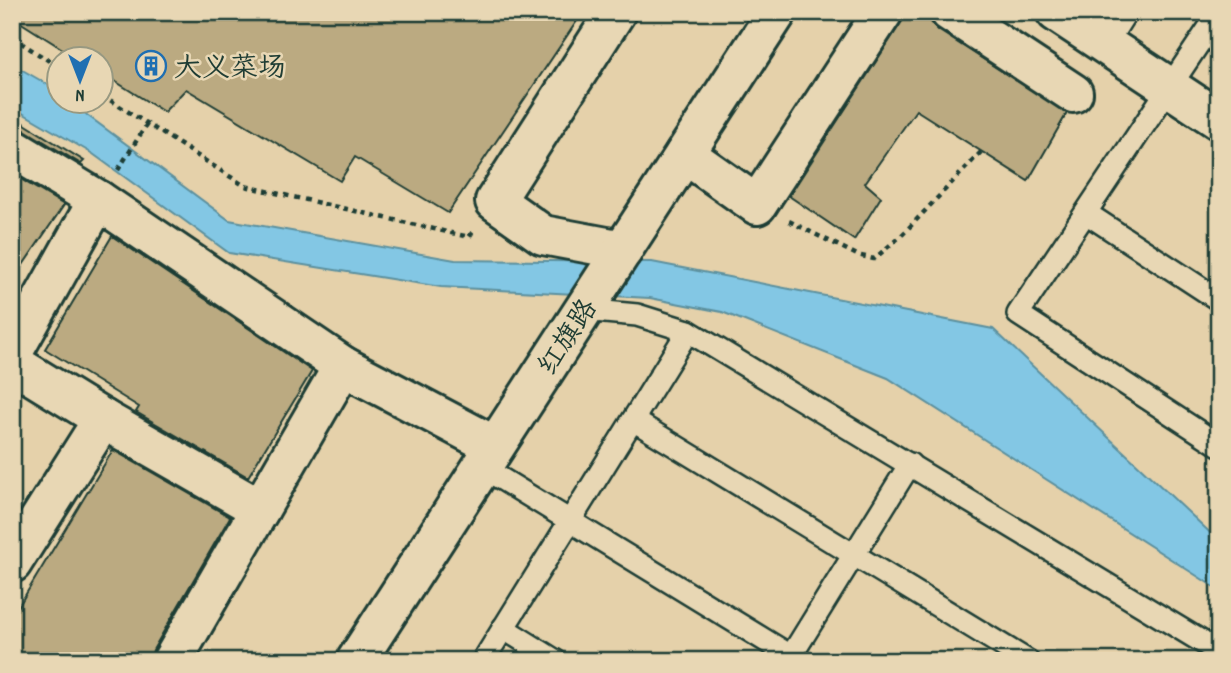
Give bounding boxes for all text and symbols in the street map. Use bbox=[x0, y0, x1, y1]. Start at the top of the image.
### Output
north arrow bbox=[46, 46, 116, 116]
building icon: 大义菜场 bbox=[134, 49, 168, 83]
place label: 大义菜场 bbox=[174, 51, 286, 91]
text: N bbox=[75, 80, 85, 107]
street label: 红旗路 bbox=[531, 293, 610, 385]

